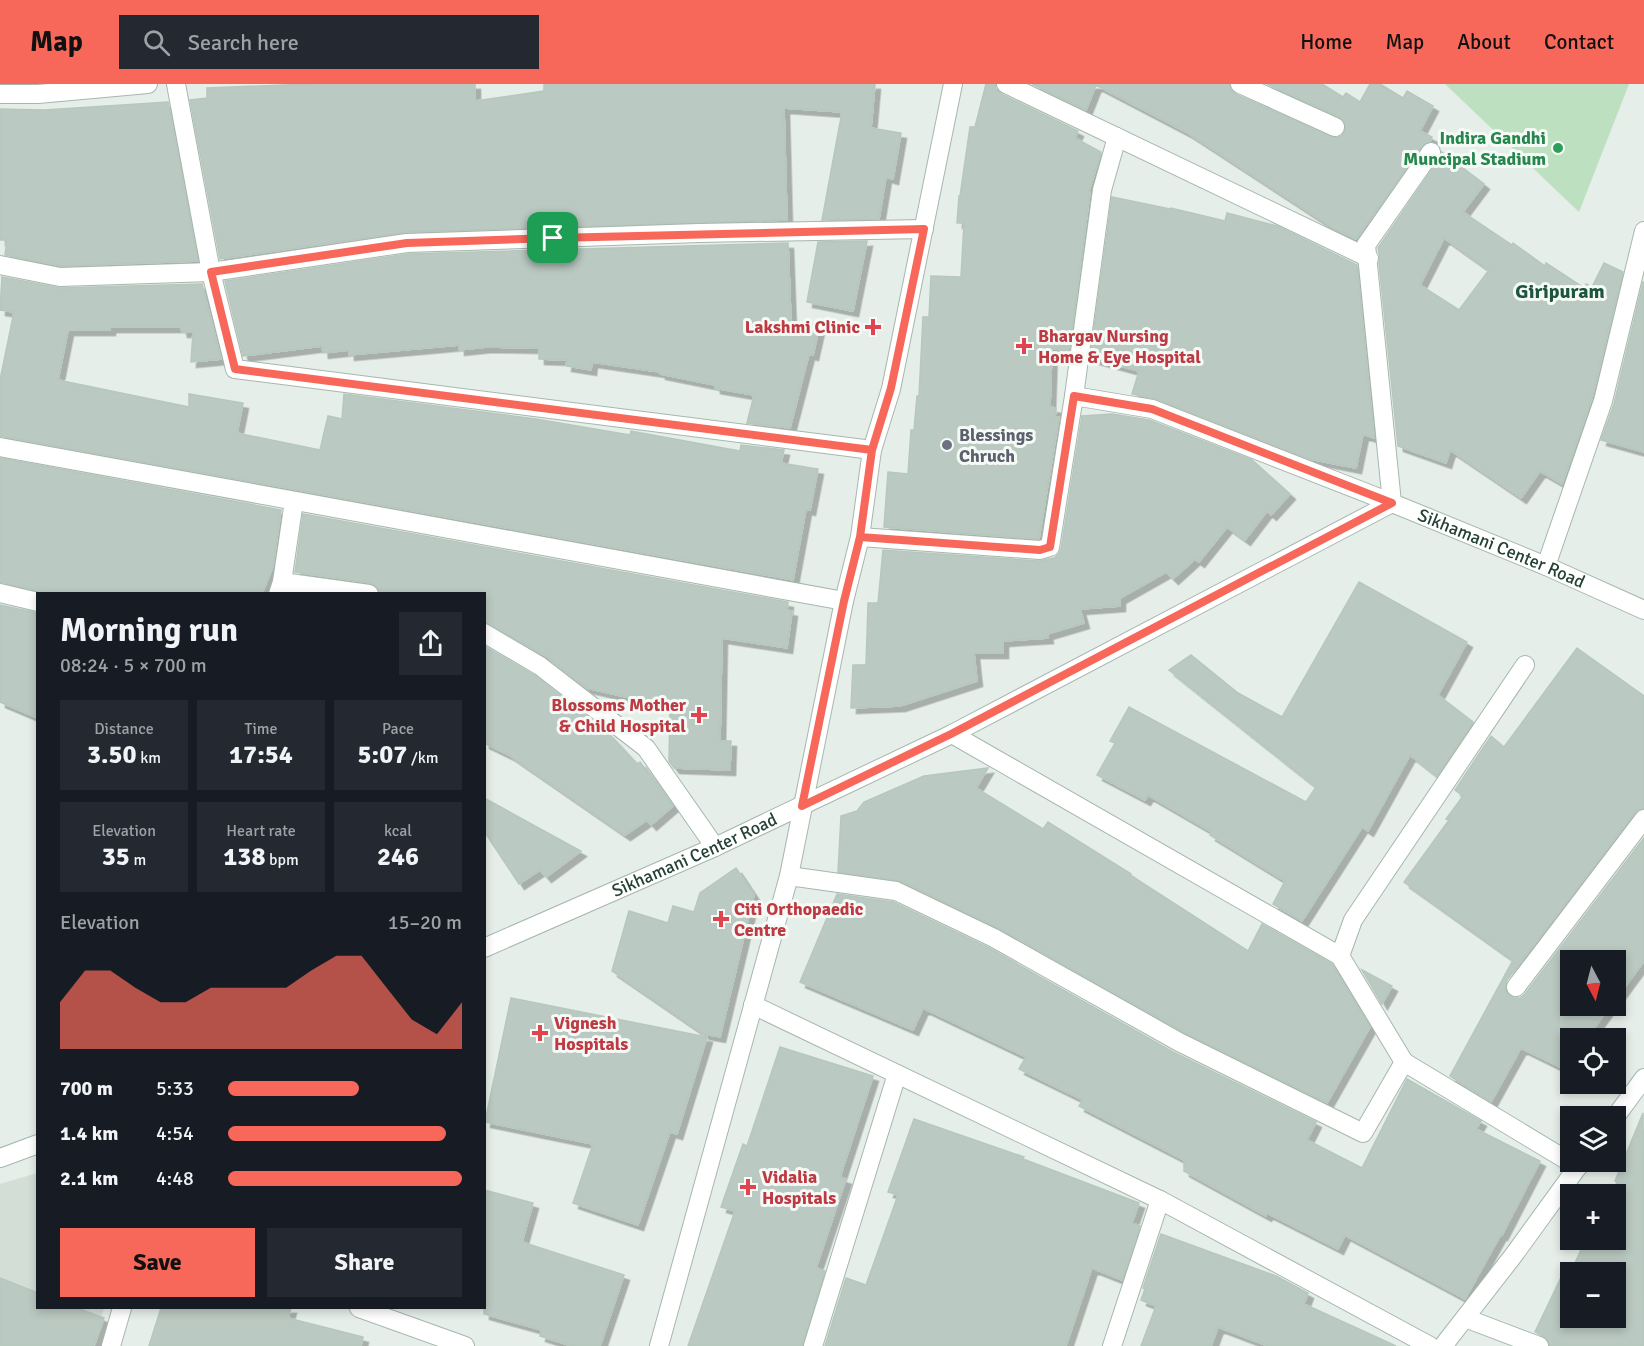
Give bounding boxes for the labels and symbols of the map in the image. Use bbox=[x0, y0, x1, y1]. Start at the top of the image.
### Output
place label: Indira Gandhi Muncipal Stadium bbox=[1403, 127, 1546, 170]
marker: Indira Gandhi Muncipal Stadium bbox=[1551, 141, 1565, 155]
pin bbox=[527, 212, 578, 263]
district label: Giripuram bbox=[1515, 279, 1605, 304]
place label: Lakshmi Clinic bbox=[745, 316, 860, 338]
marker: Lakshmi Clinic bbox=[864, 318, 882, 336]
place label: Bhargav Nursing Home & Eye Hospital bbox=[1038, 325, 1201, 368]
marker: Bhargav Nursing Home & Eye Hospital bbox=[1015, 337, 1033, 355]
place label: Blessings Chruch bbox=[959, 424, 1033, 467]
marker: Blessings Chruch bbox=[940, 438, 954, 452]
street label: Sikhamani Center Road bbox=[1415, 504, 1588, 593]
place label: Blossoms Mother & Child Hospital bbox=[551, 694, 687, 737]
marker: Blossoms Mother & Child Hospital bbox=[690, 706, 708, 724]
street label: Sikhamani Center Road bbox=[608, 808, 781, 902]
place label: Citi Orthopaedic Centre bbox=[734, 898, 864, 941]
marker: Citi Orthopaedic Centre bbox=[712, 910, 730, 928]
north arrow bbox=[1560, 950, 1626, 1016]
place label: Vignesh Hospitals bbox=[554, 1012, 628, 1055]
marker: Vignesh Hospitals bbox=[531, 1024, 549, 1042]
place label: Vidalia Hospitals bbox=[762, 1166, 836, 1209]
marker: Vidalia Hospitals bbox=[739, 1178, 757, 1196]

